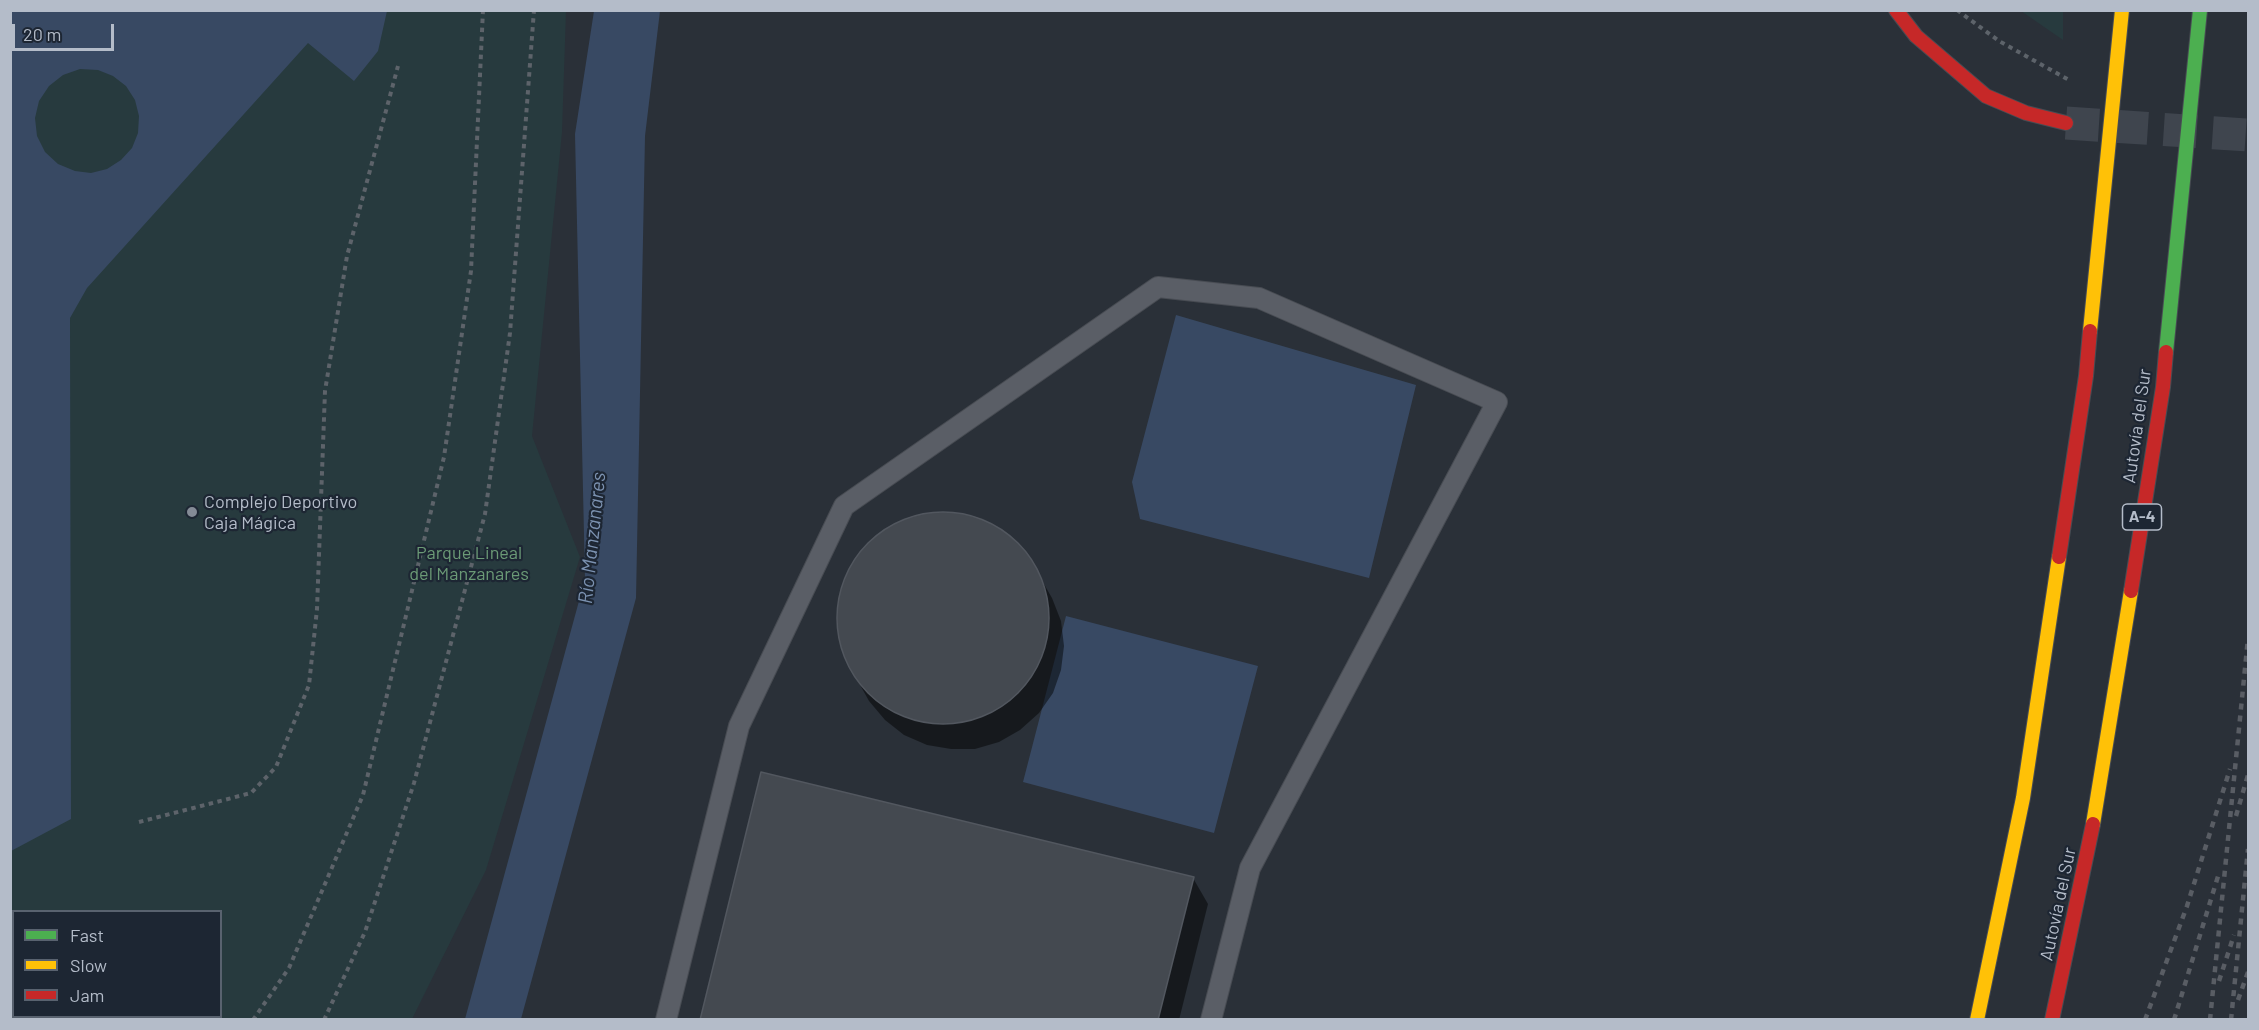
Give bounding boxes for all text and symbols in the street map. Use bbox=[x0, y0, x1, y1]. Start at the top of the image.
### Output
scale bar bbox=[15, 12, 117, 50]
text: 20 m bbox=[23, 23, 61, 45]
street label: Autovía del Sur bbox=[2118, 367, 2156, 485]
water label: Río Manzanares bbox=[573, 471, 611, 605]
place label: Complejo Deportivo Caja Mágica bbox=[204, 491, 357, 534]
road number: A-4 bbox=[2122, 504, 2162, 530]
marker: Complejo Deportivo Caja Mágica bbox=[185, 505, 199, 519]
park label: Parque Lineal del Manzanares bbox=[409, 542, 529, 584]
street label: Autovía del Sur bbox=[2035, 845, 2081, 963]
legend bbox=[12, 910, 222, 1018]
text: Fast bbox=[70, 924, 104, 946]
text: Slow bbox=[70, 954, 107, 976]
text: Jam bbox=[70, 984, 104, 1006]

